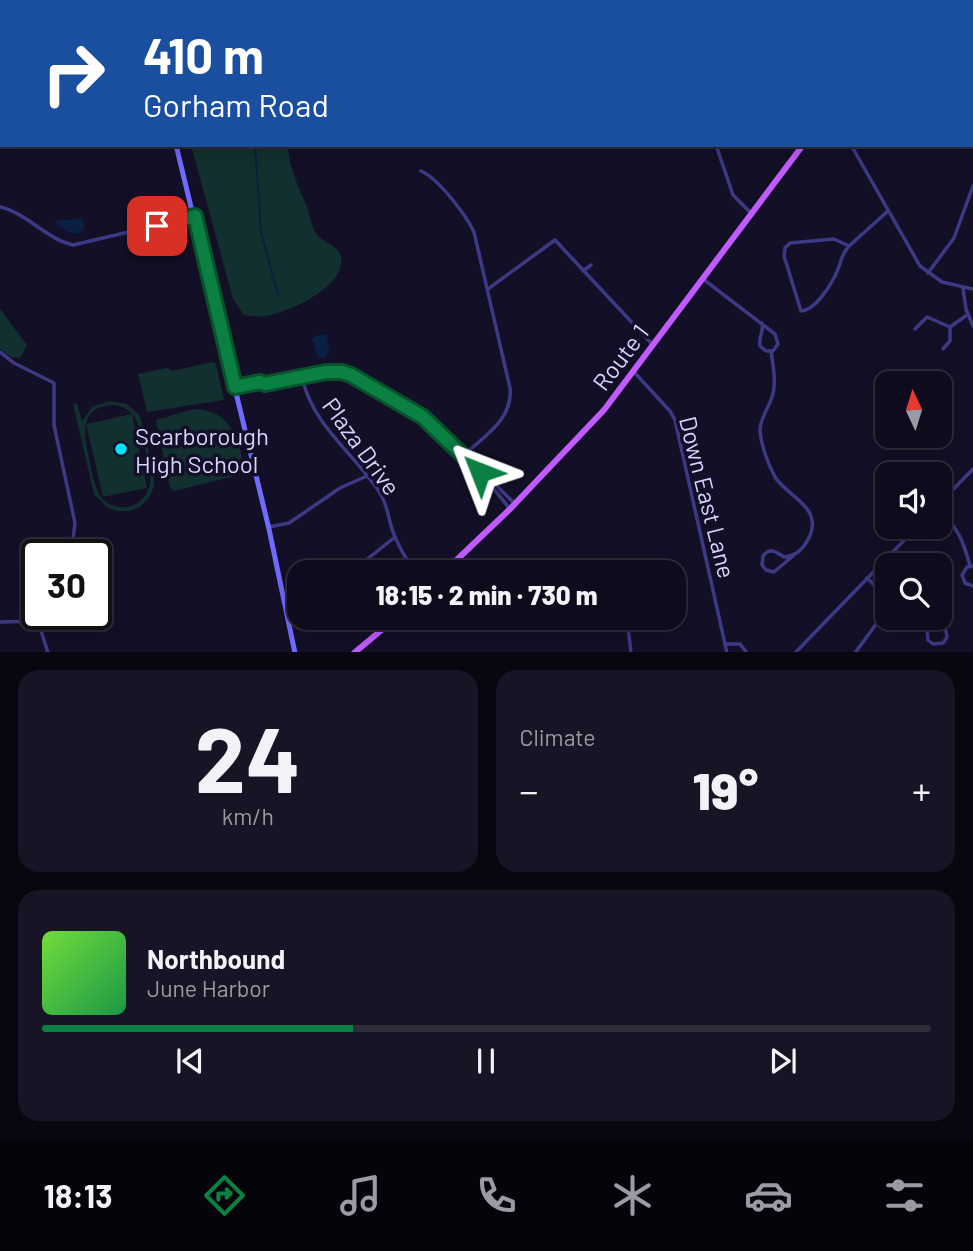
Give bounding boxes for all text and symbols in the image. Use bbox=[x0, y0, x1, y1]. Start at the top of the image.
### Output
text: 410 m bbox=[143, 25, 264, 84]
icon: right bbox=[28, 28, 119, 119]
text: Gorham Road bbox=[143, 85, 329, 123]
pin bbox=[127, 196, 187, 256]
icon: arrive bbox=[138, 207, 176, 245]
street label: Route 1 bbox=[586, 318, 654, 396]
north arrow bbox=[875, 371, 952, 448]
map controls bbox=[875, 371, 952, 630]
street label: Plaza Drive bbox=[317, 392, 407, 500]
street label: Down East Lane bbox=[674, 413, 742, 581]
place label: Scarborough High School bbox=[135, 421, 269, 478]
position arrow bbox=[443, 435, 517, 509]
marker: Scarborough High School bbox=[113, 441, 129, 457]
button: sound bbox=[875, 462, 952, 539]
speed limit sign: 30 bbox=[21, 539, 112, 630]
button: search bbox=[875, 553, 952, 630]
text: 18:15 · 2 min · 730 m bbox=[375, 579, 598, 610]
text: 24 bbox=[195, 702, 301, 811]
text: Climate bbox=[520, 723, 596, 751]
text: 19° bbox=[692, 758, 758, 820]
text: − bbox=[520, 767, 539, 813]
text: + bbox=[912, 767, 931, 813]
text: km/h bbox=[222, 802, 274, 830]
text: Northbound bbox=[147, 943, 285, 974]
text: June Harbor bbox=[147, 974, 270, 1002]
icon: previous bbox=[171, 1042, 209, 1080]
icon: pause bbox=[467, 1042, 505, 1080]
icon: next bbox=[764, 1042, 802, 1080]
icon: directions bbox=[200, 1171, 249, 1220]
icon: music bbox=[336, 1171, 385, 1220]
icon: phone bbox=[472, 1171, 521, 1220]
icon: climate bbox=[608, 1171, 657, 1220]
icon: car bbox=[744, 1171, 793, 1220]
icon: filters bbox=[880, 1171, 929, 1220]
text: 18:13 bbox=[44, 1176, 112, 1214]

